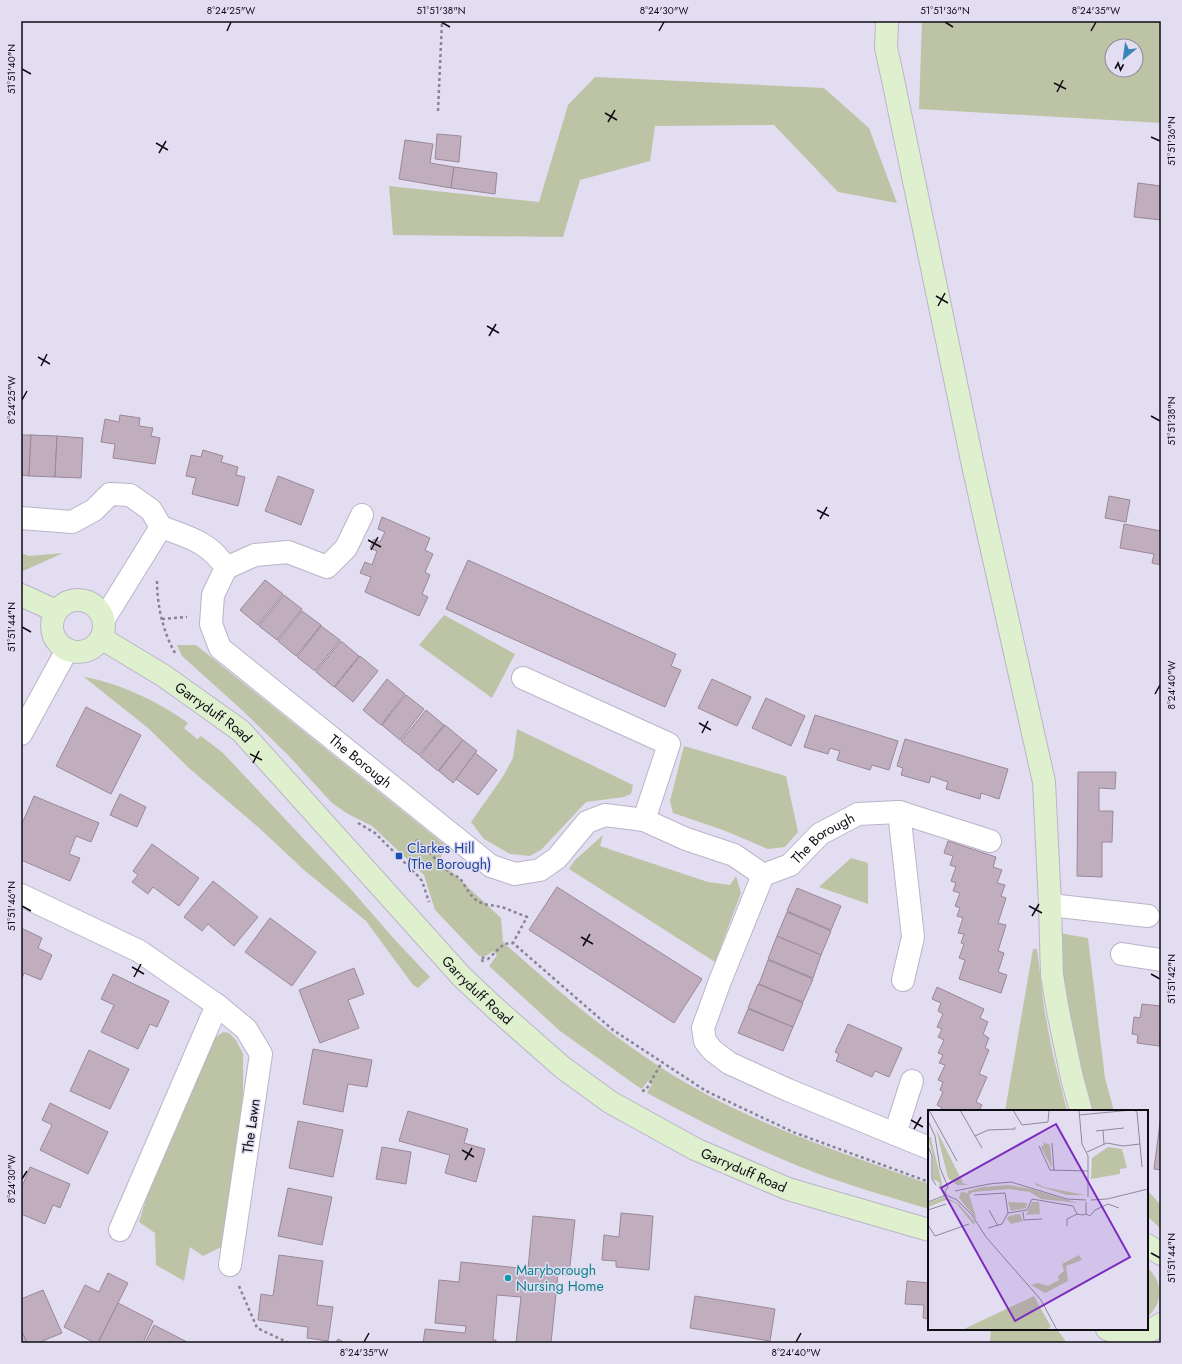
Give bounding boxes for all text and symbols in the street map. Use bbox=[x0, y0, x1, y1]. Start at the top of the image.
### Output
text: 8°24'25"W bbox=[207, 3, 255, 18]
text: 51°51'38"N bbox=[416, 3, 466, 18]
text: 8°24'30"W bbox=[640, 3, 688, 18]
text: 51°51'36"N bbox=[920, 3, 970, 18]
text: 8°24'35"W bbox=[1072, 3, 1120, 18]
north arrow bbox=[1104, 38, 1144, 78]
text: 51°51'40"N bbox=[4, 44, 19, 94]
text: N bbox=[1111, 58, 1127, 76]
text: 51°51'36"N bbox=[1164, 116, 1179, 166]
text: 8°24'25"W bbox=[4, 376, 19, 424]
text: 51°51'38"N bbox=[1164, 396, 1179, 446]
text: 51°51'44"N bbox=[4, 602, 19, 652]
text: 8°24'40"W bbox=[1164, 660, 1179, 710]
street label: Garryduff Road bbox=[171, 677, 257, 747]
street label: The Borough bbox=[325, 730, 396, 793]
street label: The Borough bbox=[786, 808, 858, 868]
place label: Clarkes Hill (The Borough) bbox=[407, 838, 491, 874]
marker: Clarkes Hill (The Borough) bbox=[394, 851, 404, 861]
text: 51°51'46"N bbox=[4, 881, 19, 931]
street label: Garryduff Road bbox=[437, 951, 517, 1029]
text: 51°51'42"N bbox=[1164, 954, 1179, 1004]
street label: The Lawn bbox=[237, 1097, 265, 1155]
inset map bbox=[928, 1110, 1148, 1330]
street label: Garryduff Road bbox=[698, 1143, 790, 1197]
text: 8°24'30"W bbox=[4, 1155, 19, 1203]
text: 51°51'44"N bbox=[1164, 1233, 1179, 1283]
place label: Maryborough Nursing Home bbox=[516, 1260, 604, 1296]
marker: Maryborough Nursing Home bbox=[503, 1273, 513, 1283]
text: 8°24'35"W bbox=[340, 1345, 388, 1360]
text: 8°24'40"W bbox=[772, 1345, 821, 1360]

